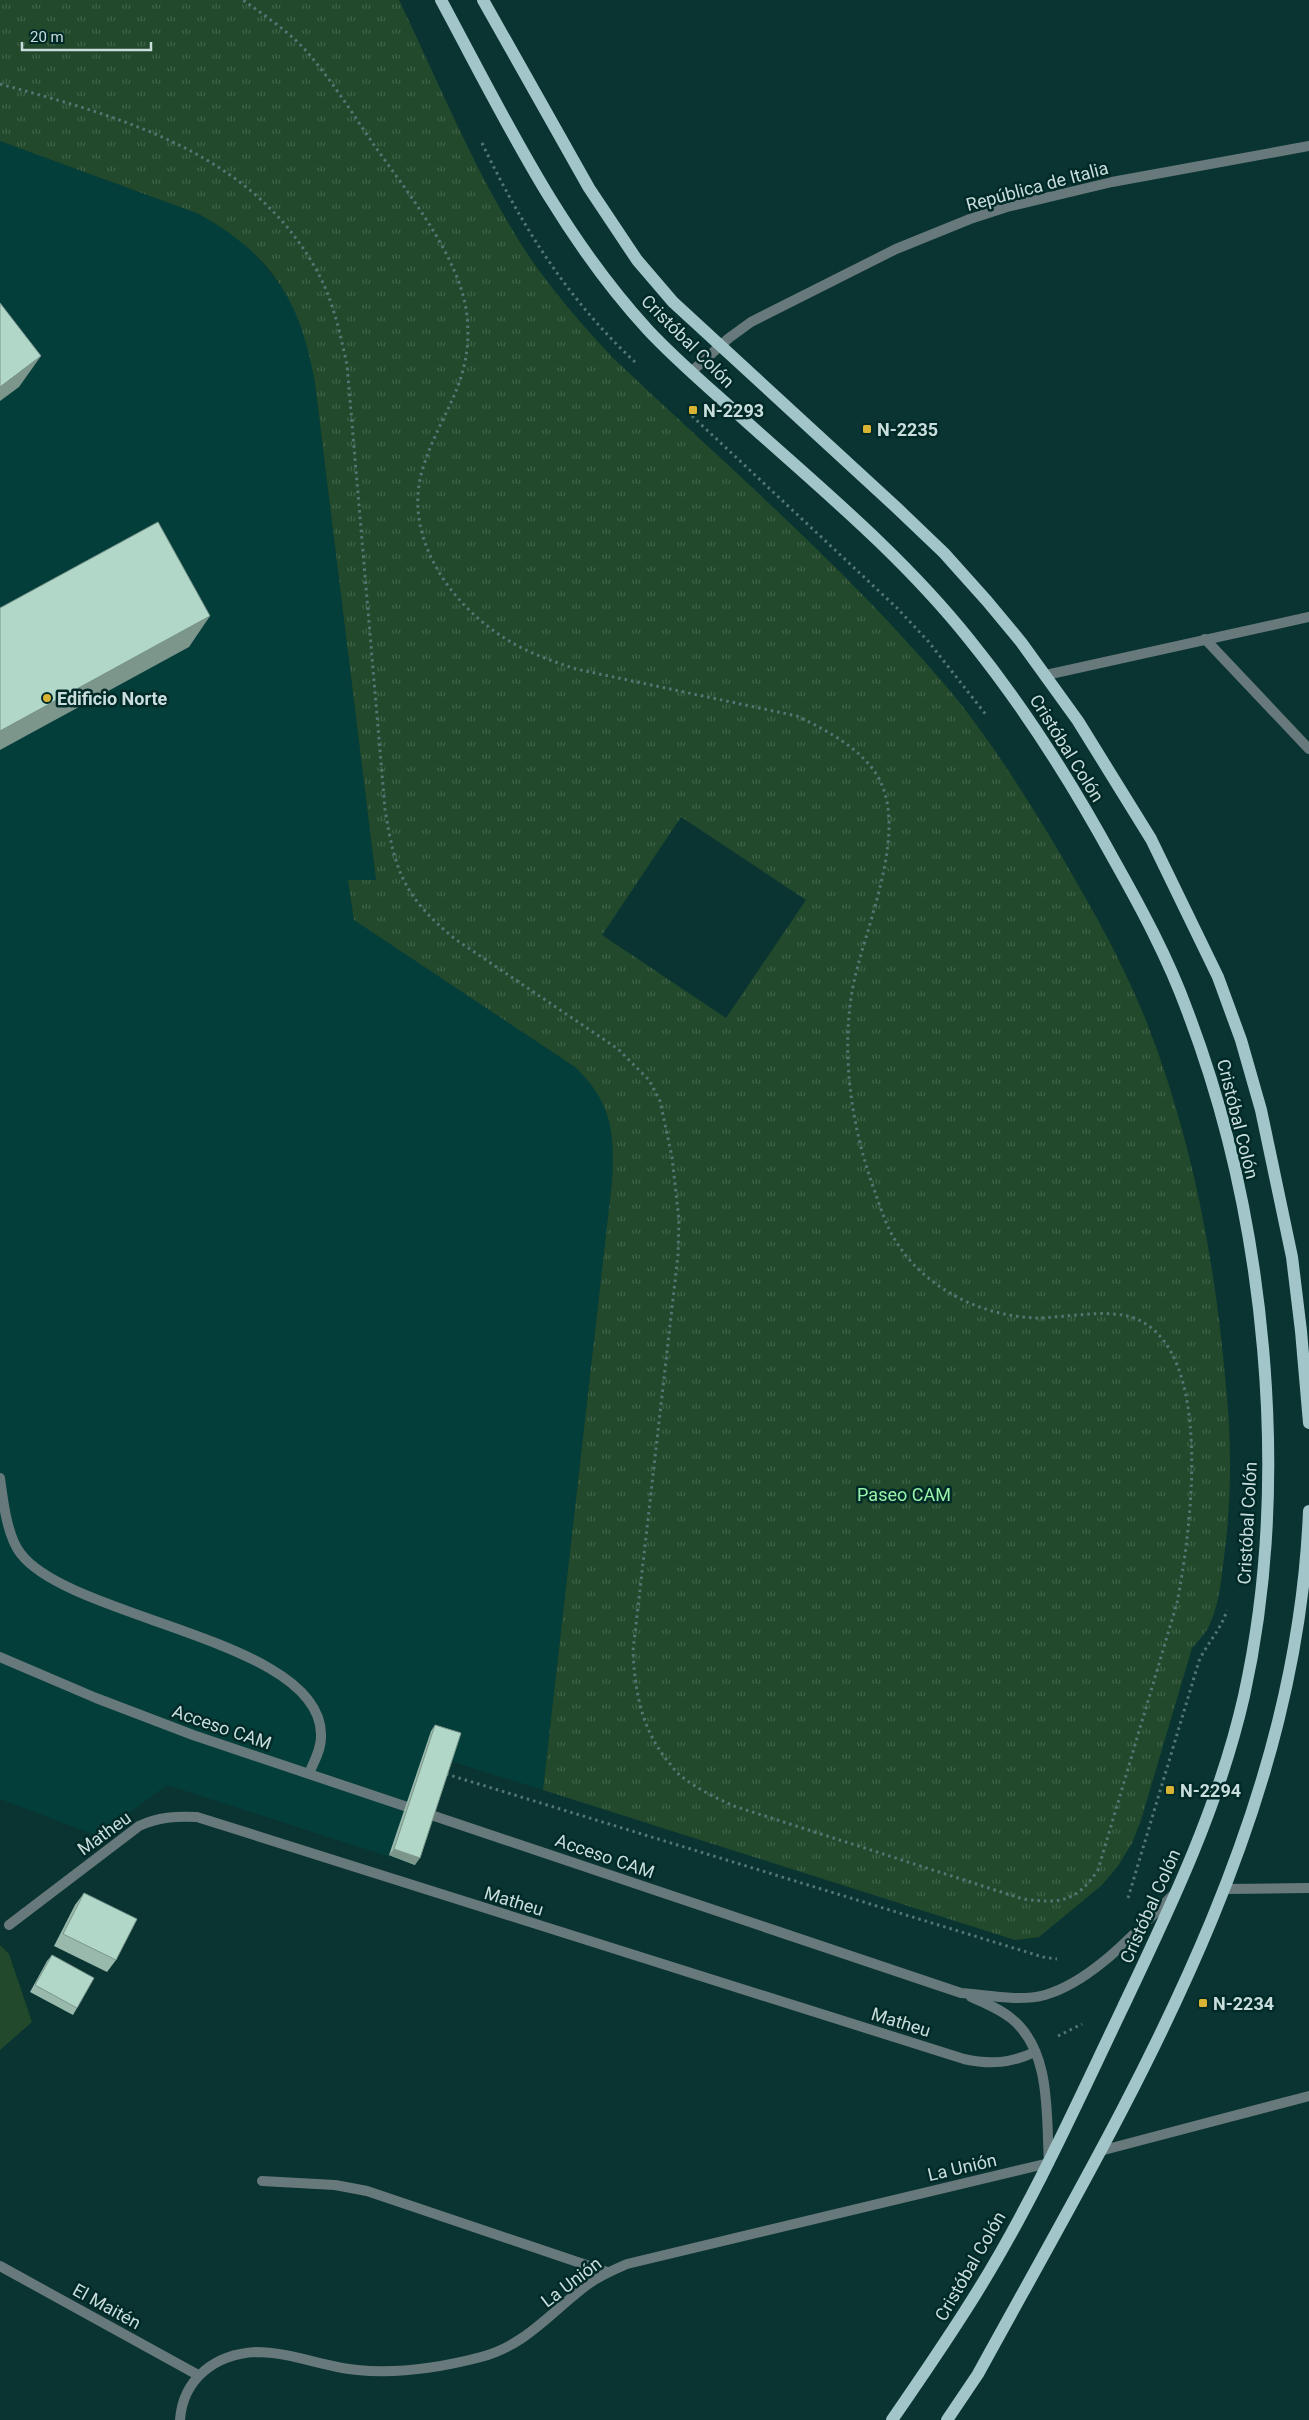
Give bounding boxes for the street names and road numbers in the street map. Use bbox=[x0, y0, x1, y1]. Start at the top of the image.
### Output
street label: República de Italia bbox=[964, 157, 1110, 215]
street label: Cristóbal Colón bbox=[637, 290, 739, 392]
street label: Cristóbal Colón bbox=[1026, 690, 1108, 806]
street label: Cristóbal Colón bbox=[1213, 1057, 1263, 1181]
street label: Cristóbal Colón bbox=[1233, 1461, 1261, 1585]
street label: Acceso CAM bbox=[170, 1700, 274, 1754]
street label: Matheu bbox=[73, 1807, 135, 1859]
street label: Acceso CAM bbox=[553, 1829, 657, 1883]
street label: Cristóbal Colón bbox=[1115, 1846, 1185, 1966]
street label: Matheu bbox=[482, 1882, 546, 1920]
street label: Matheu bbox=[869, 2003, 933, 2041]
street label: La Unión bbox=[925, 2149, 999, 2185]
street label: Cristóbal Colón bbox=[930, 2208, 1010, 2324]
street label: La Unión bbox=[537, 2253, 605, 2311]
street label: El Maitén bbox=[69, 2279, 145, 2333]

